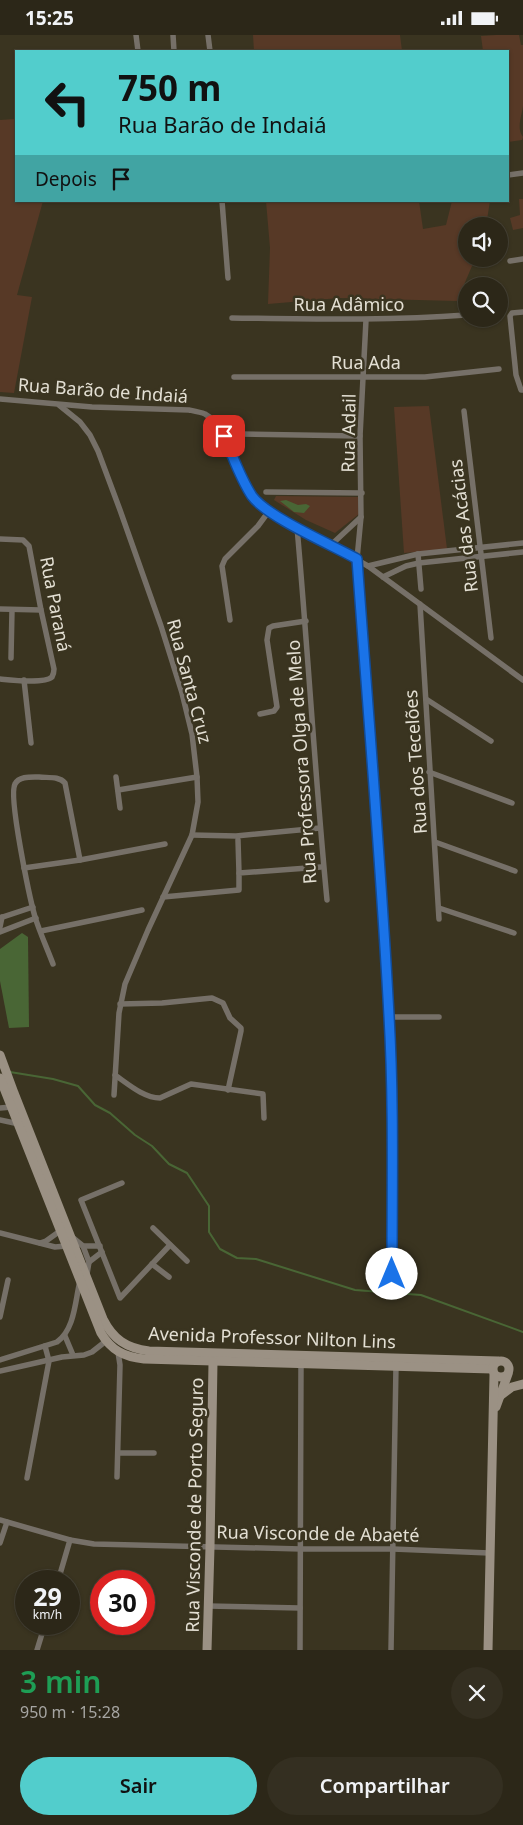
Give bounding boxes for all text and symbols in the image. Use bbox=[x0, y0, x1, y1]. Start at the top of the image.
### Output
text: 15:25 bbox=[25, 5, 74, 31]
text: 750 m bbox=[118, 64, 221, 111]
icon: left bbox=[35, 70, 100, 135]
text: Rua Barão de Indaiá bbox=[118, 109, 327, 139]
icon: arrive bbox=[107, 165, 135, 193]
text: Depois bbox=[35, 166, 97, 192]
map controls bbox=[458, 217, 508, 327]
button: sound bbox=[458, 217, 508, 267]
button: search bbox=[458, 277, 508, 327]
street label: Rua Adâmico bbox=[294, 292, 404, 316]
street label: Rua Ada bbox=[331, 350, 401, 374]
street label: Rua Barão de Indaiá bbox=[17, 372, 189, 408]
street label: Rua Adail bbox=[335, 393, 361, 473]
pin bbox=[203, 415, 245, 457]
icon: arrive bbox=[210, 422, 238, 450]
street label: Rua das Acácias bbox=[443, 458, 483, 594]
street label: Rua Paraná bbox=[35, 554, 77, 654]
street label: Rua Santa Cruz bbox=[162, 616, 218, 746]
street label: Rua Professora Olga de Melo bbox=[280, 639, 322, 885]
street label: Rua dos Tecelões bbox=[398, 689, 432, 835]
position arrow bbox=[365, 1247, 417, 1299]
street label: Avenida Professor Nilton Lins bbox=[148, 1321, 396, 1353]
street label: Rua Visconde de Porto Seguro bbox=[180, 1377, 208, 1633]
street label: Rua Visconde de Abaeté bbox=[216, 1519, 420, 1547]
speed limit sign: 30 bbox=[90, 1570, 155, 1635]
text: 29 bbox=[33, 1579, 62, 1613]
text: km/h bbox=[33, 1606, 62, 1623]
text: 3 min bbox=[20, 1661, 101, 1702]
button: close bbox=[451, 1667, 503, 1719]
text: 950 m · 15:28 bbox=[20, 1701, 120, 1723]
button: Sair bbox=[20, 1757, 257, 1815]
button: Compartilhar bbox=[267, 1757, 503, 1815]

